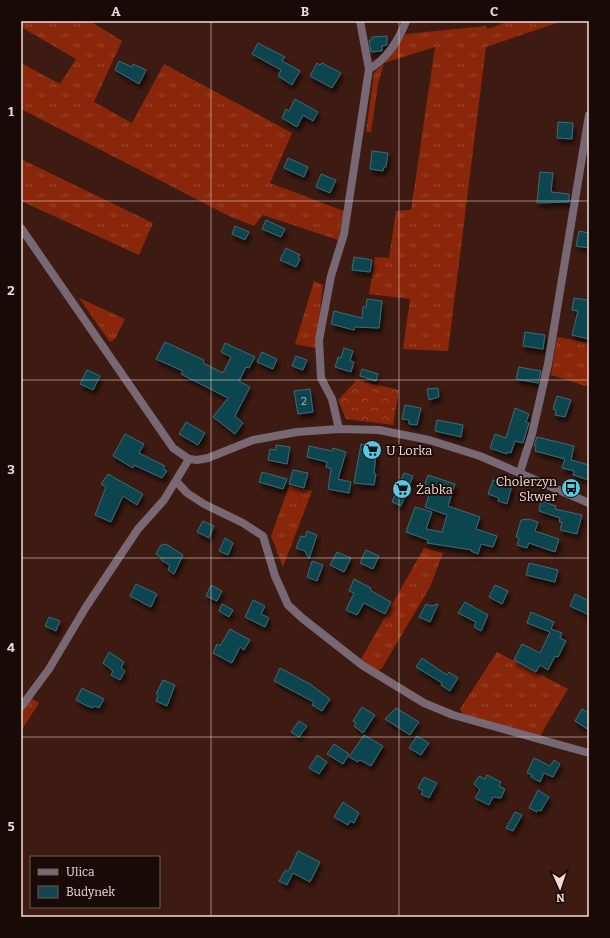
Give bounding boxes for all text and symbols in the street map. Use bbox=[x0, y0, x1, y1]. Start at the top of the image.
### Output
text: A bbox=[111, 4, 121, 19]
text: B bbox=[301, 4, 309, 19]
text: C bbox=[490, 4, 498, 19]
text: 1 bbox=[8, 104, 14, 119]
text: 2 bbox=[7, 283, 15, 298]
house number: 2 bbox=[301, 395, 307, 408]
supermarket icon: U Lorka bbox=[361, 439, 383, 461]
place label: U Lorka bbox=[386, 443, 432, 458]
text: 3 bbox=[7, 462, 15, 477]
place label: Cholerzyn Skwer bbox=[496, 474, 558, 504]
bus stop icon: Cholerzyn Skwer bbox=[560, 477, 582, 499]
supermarket icon: Żabka bbox=[391, 478, 413, 500]
place label: Żabka bbox=[416, 482, 453, 497]
text: 4 bbox=[7, 640, 15, 655]
text: 5 bbox=[7, 819, 15, 834]
legend bbox=[30, 856, 160, 908]
text: Ulica bbox=[66, 865, 95, 879]
north arrow bbox=[540, 868, 580, 908]
text: Budynek bbox=[66, 885, 115, 899]
text: N bbox=[555, 891, 565, 904]

